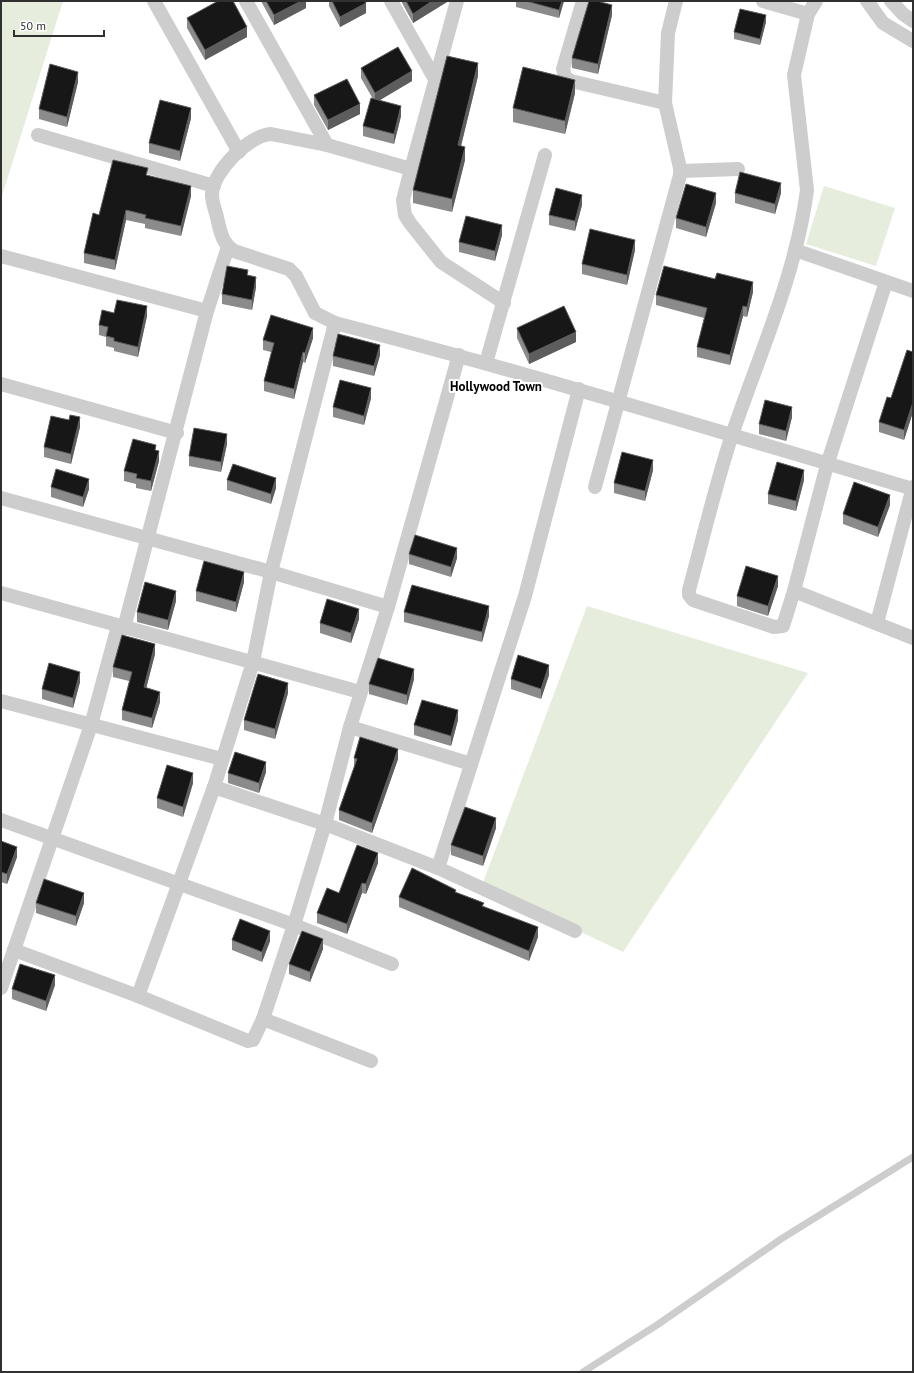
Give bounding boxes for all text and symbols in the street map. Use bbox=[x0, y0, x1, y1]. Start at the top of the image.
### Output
scale bar bbox=[14, 12, 104, 38]
text: 50 m bbox=[20, 18, 46, 33]
district label: Hollywood Town bbox=[450, 378, 542, 395]

